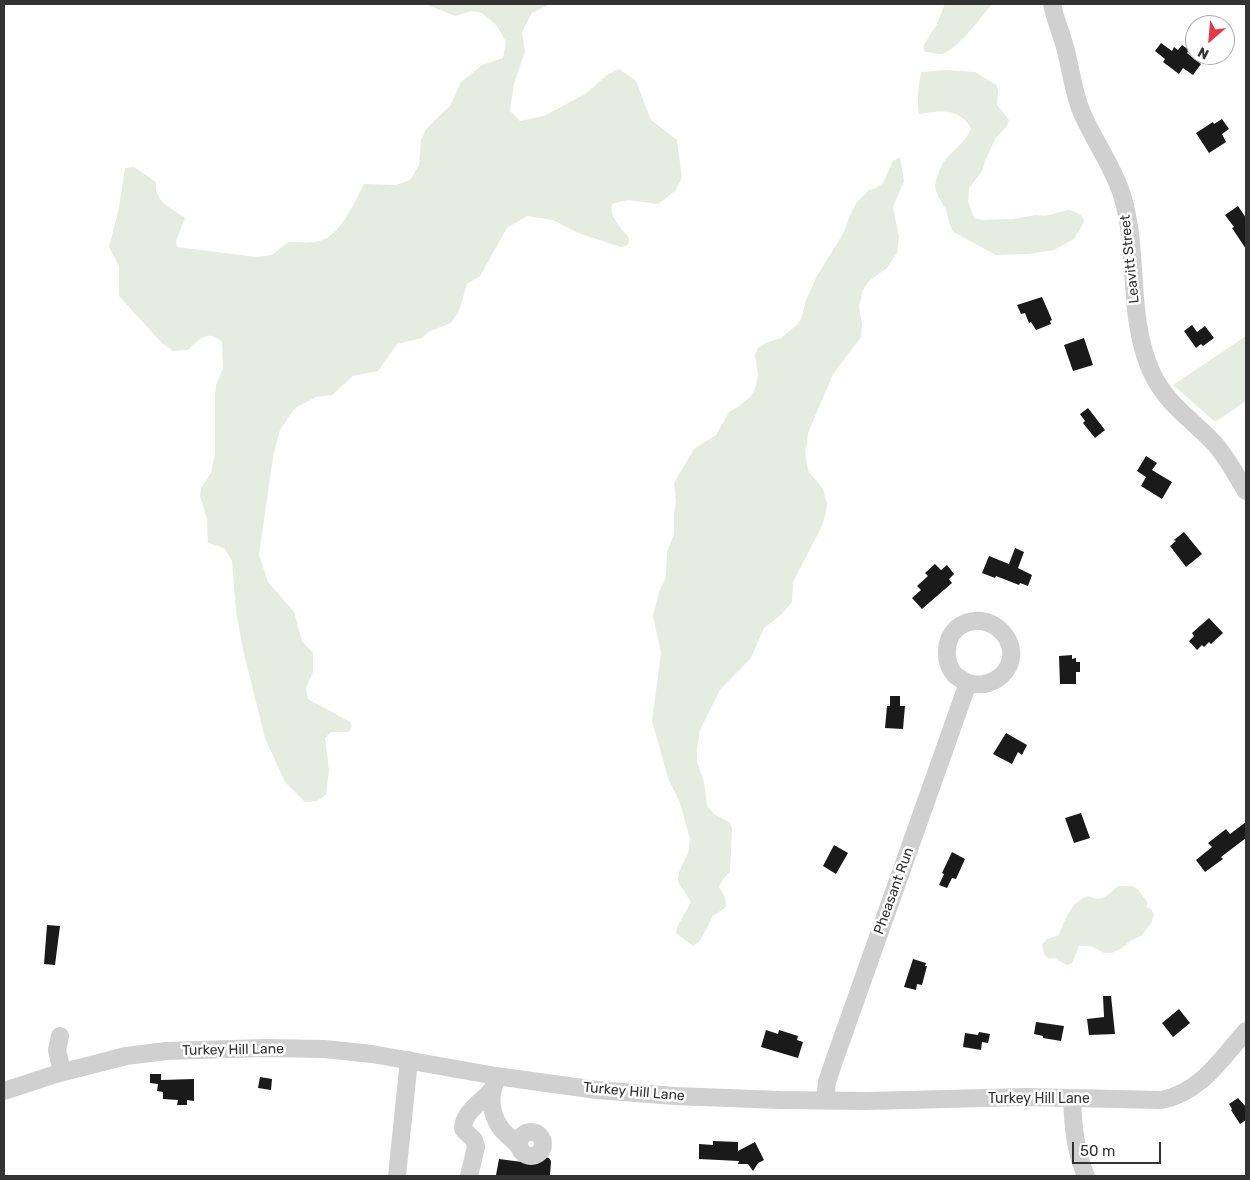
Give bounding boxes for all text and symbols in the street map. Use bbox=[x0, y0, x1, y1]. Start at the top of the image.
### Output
north arrow bbox=[1185, 15, 1235, 65]
text: N bbox=[1195, 43, 1212, 63]
street label: Leavitt Street bbox=[1117, 214, 1143, 304]
street label: Pheasant Run bbox=[870, 845, 918, 937]
street label: Turkey Hill Lane bbox=[182, 1041, 284, 1059]
street label: Turkey Hill Lane bbox=[583, 1079, 685, 1105]
street label: Turkey Hill Lane bbox=[988, 1091, 1090, 1107]
scale bar bbox=[1075, 1132, 1164, 1164]
text: 50 m bbox=[1080, 1142, 1115, 1160]

